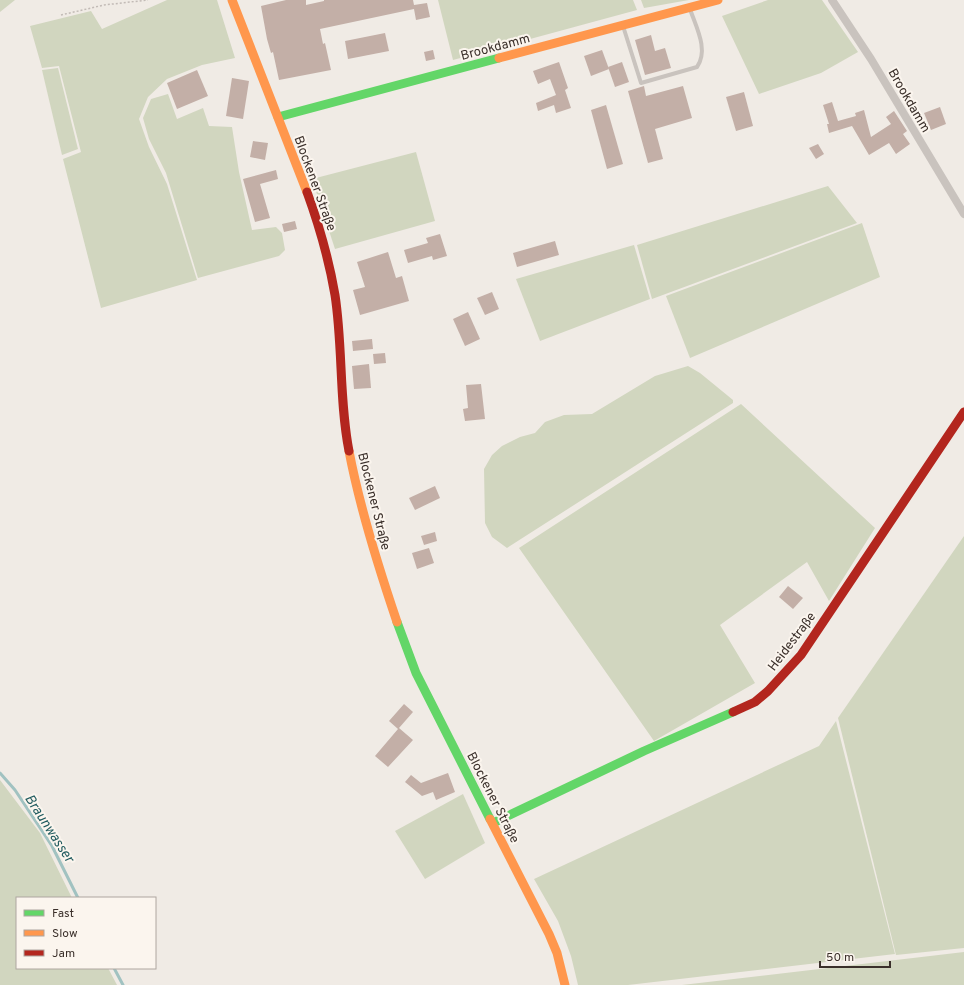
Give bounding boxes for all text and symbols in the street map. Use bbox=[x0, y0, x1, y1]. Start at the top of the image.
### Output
street label: Brookdamm bbox=[459, 31, 532, 65]
street label: Brookdamm bbox=[884, 66, 933, 136]
street label: Blockener Straße bbox=[289, 134, 339, 233]
street label: Blockener Straße bbox=[353, 451, 393, 552]
street label: Heidestraße bbox=[765, 610, 820, 675]
street label: Blockener Straße bbox=[462, 750, 522, 846]
water label: Braunwasser bbox=[20, 791, 78, 868]
legend bbox=[16, 897, 156, 969]
text: Fast bbox=[52, 906, 74, 922]
text: Slow bbox=[52, 926, 78, 942]
scale bar bbox=[820, 943, 890, 969]
text: Jam bbox=[52, 946, 75, 962]
text: 50 m bbox=[826, 950, 854, 966]

